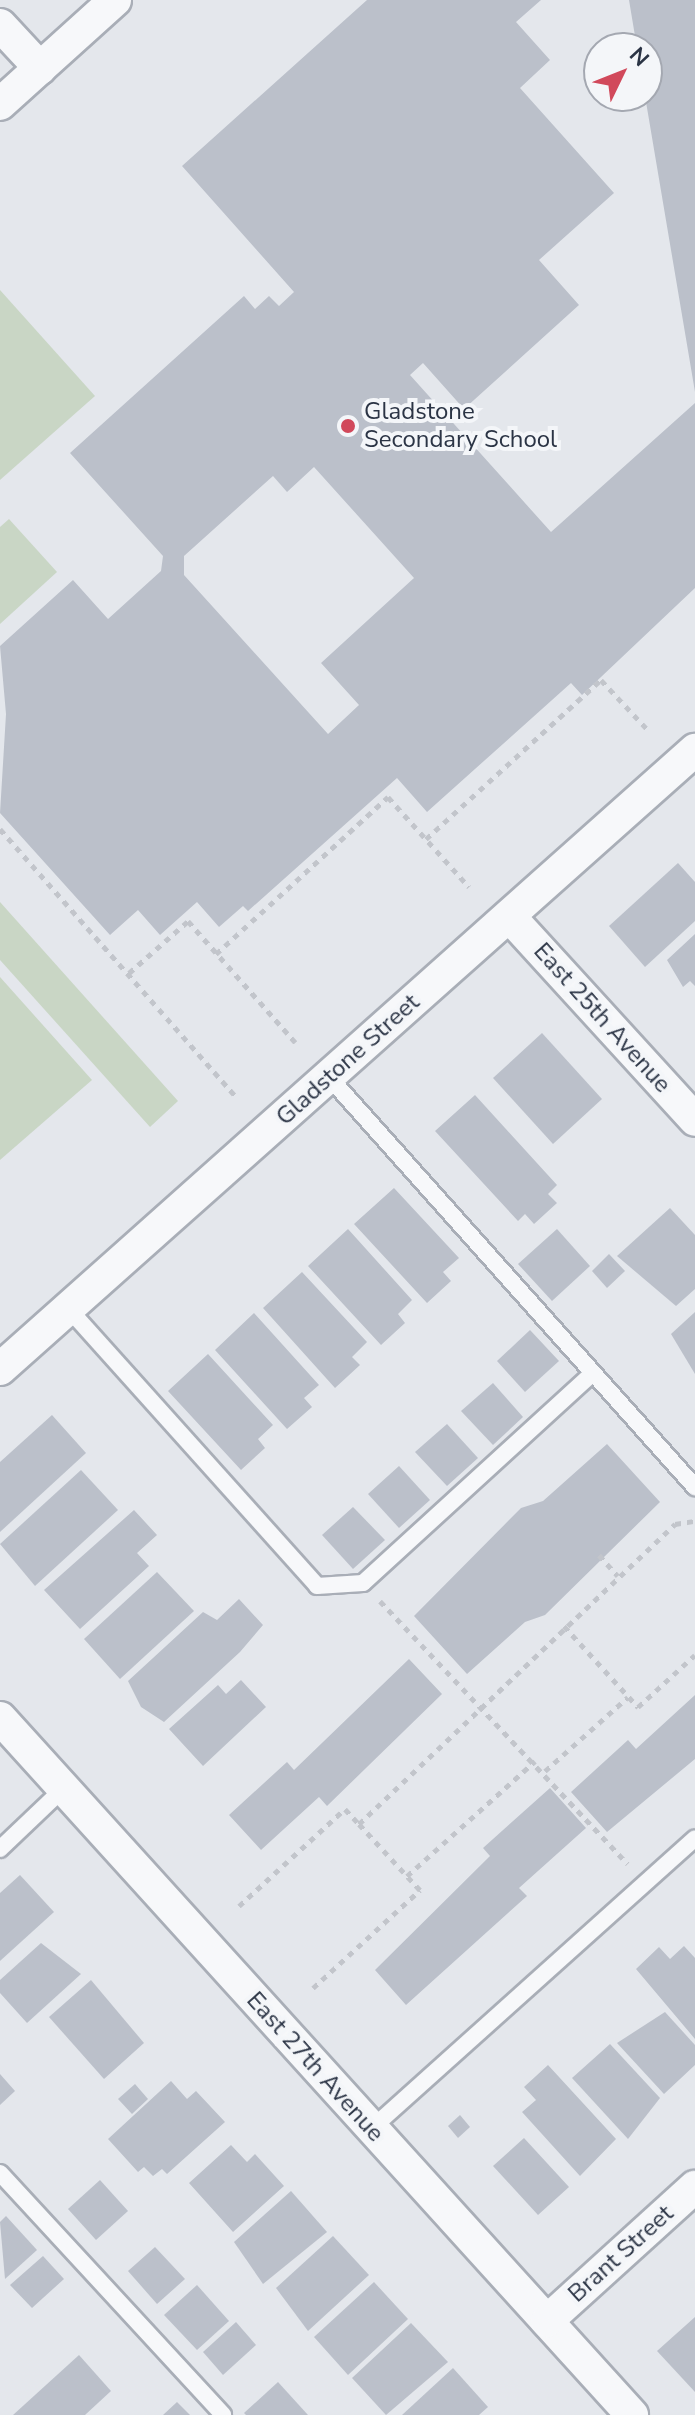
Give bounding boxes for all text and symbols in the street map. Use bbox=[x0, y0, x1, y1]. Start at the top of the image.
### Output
north arrow bbox=[583, 32, 663, 112]
text: N bbox=[623, 41, 656, 73]
place label: Gladstone Secondary School bbox=[364, 398, 557, 454]
marker: Gladstone Secondary School bbox=[339, 417, 357, 435]
street label: East 25th Avenue bbox=[527, 937, 677, 1099]
street label: Gladstone Street bbox=[271, 988, 425, 1132]
street label: East 27th Avenue bbox=[240, 1986, 390, 2148]
street label: Brant Street bbox=[563, 2199, 679, 2309]

